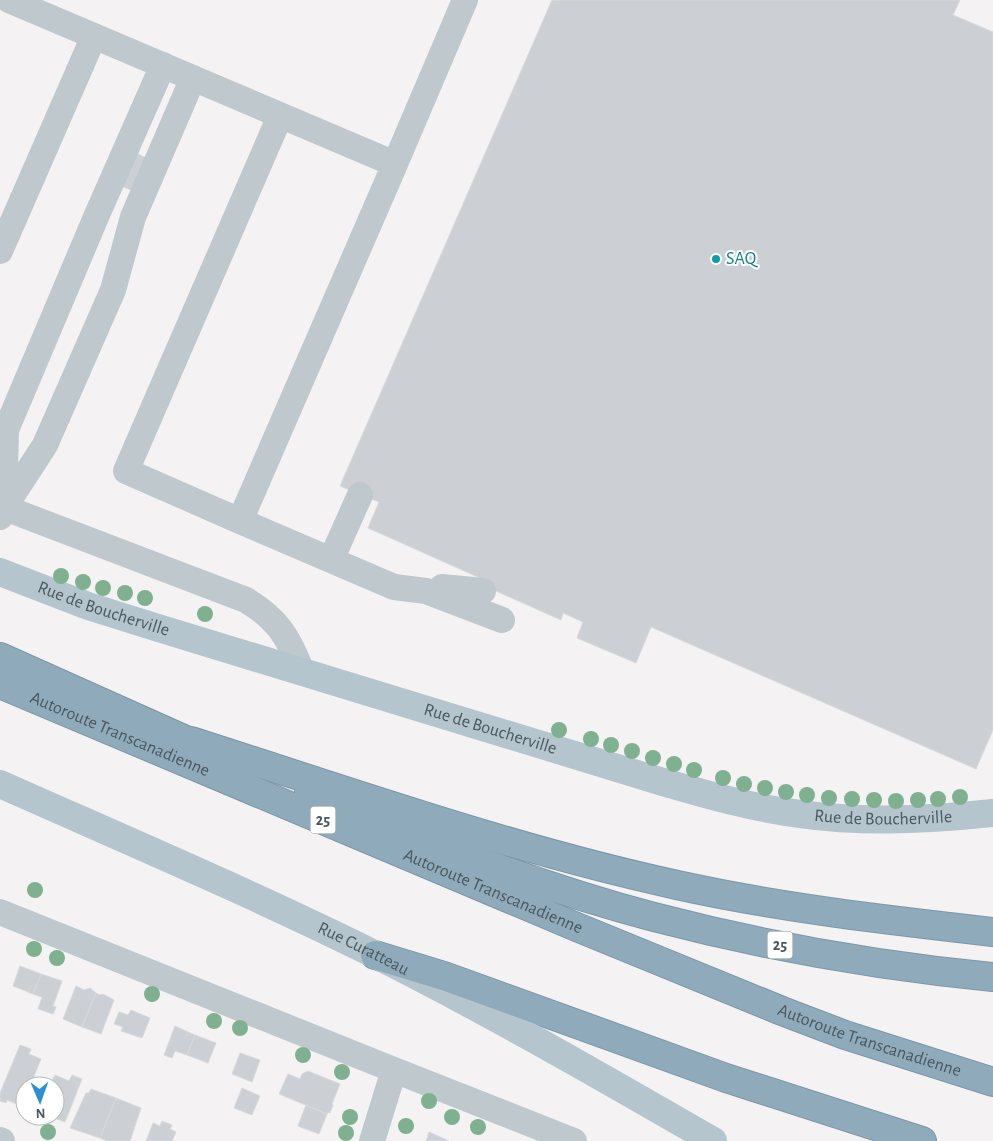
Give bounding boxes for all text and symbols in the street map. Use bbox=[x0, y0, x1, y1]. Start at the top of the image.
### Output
place label: SAQ bbox=[726, 250, 759, 268]
marker: SAQ bbox=[710, 253, 722, 265]
street label: Rue de Boucherville bbox=[35, 578, 171, 640]
street label: Autoroute Transcanadienne bbox=[28, 689, 212, 780]
street label: Rue de Boucherville bbox=[422, 701, 559, 758]
road number: 25 bbox=[310, 806, 336, 834]
street label: Rue de Boucherville bbox=[813, 807, 953, 829]
street label: Autoroute Transcanadienne bbox=[401, 846, 585, 937]
street label: Rue Curatteau bbox=[315, 919, 412, 979]
road number: 25 bbox=[768, 932, 792, 958]
street label: Autoroute Transcanadienne bbox=[775, 1001, 963, 1080]
north arrow bbox=[15, 1076, 65, 1126]
text: N bbox=[35, 1106, 46, 1120]

